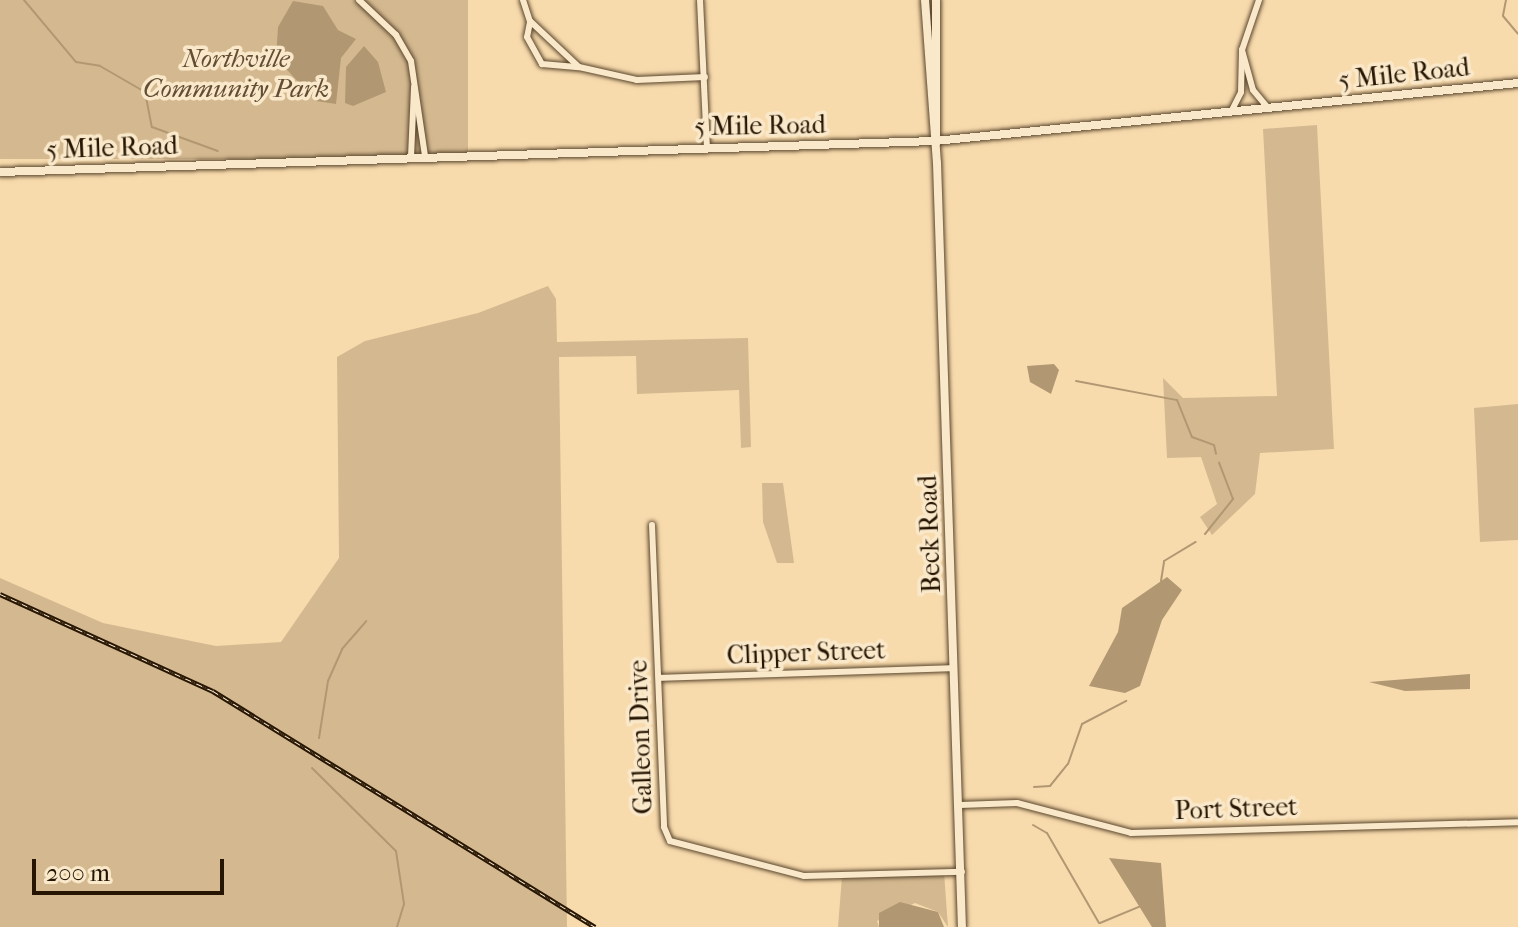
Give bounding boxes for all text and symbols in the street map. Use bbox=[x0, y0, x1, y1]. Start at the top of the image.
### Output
park label: Northville Community Park bbox=[143, 43, 329, 104]
street label: 5 Mile Road bbox=[1337, 52, 1471, 96]
street label: 5 Mile Road bbox=[694, 109, 826, 143]
street label: 5 Mile Road bbox=[46, 130, 178, 166]
street label: Beck Road bbox=[912, 474, 948, 594]
street label: Clipper Street bbox=[726, 635, 886, 671]
street label: Galleon Drive bbox=[623, 659, 659, 815]
street label: Port Street bbox=[1174, 791, 1298, 827]
scale bar bbox=[36, 843, 228, 893]
text: 200 m bbox=[46, 859, 110, 887]

